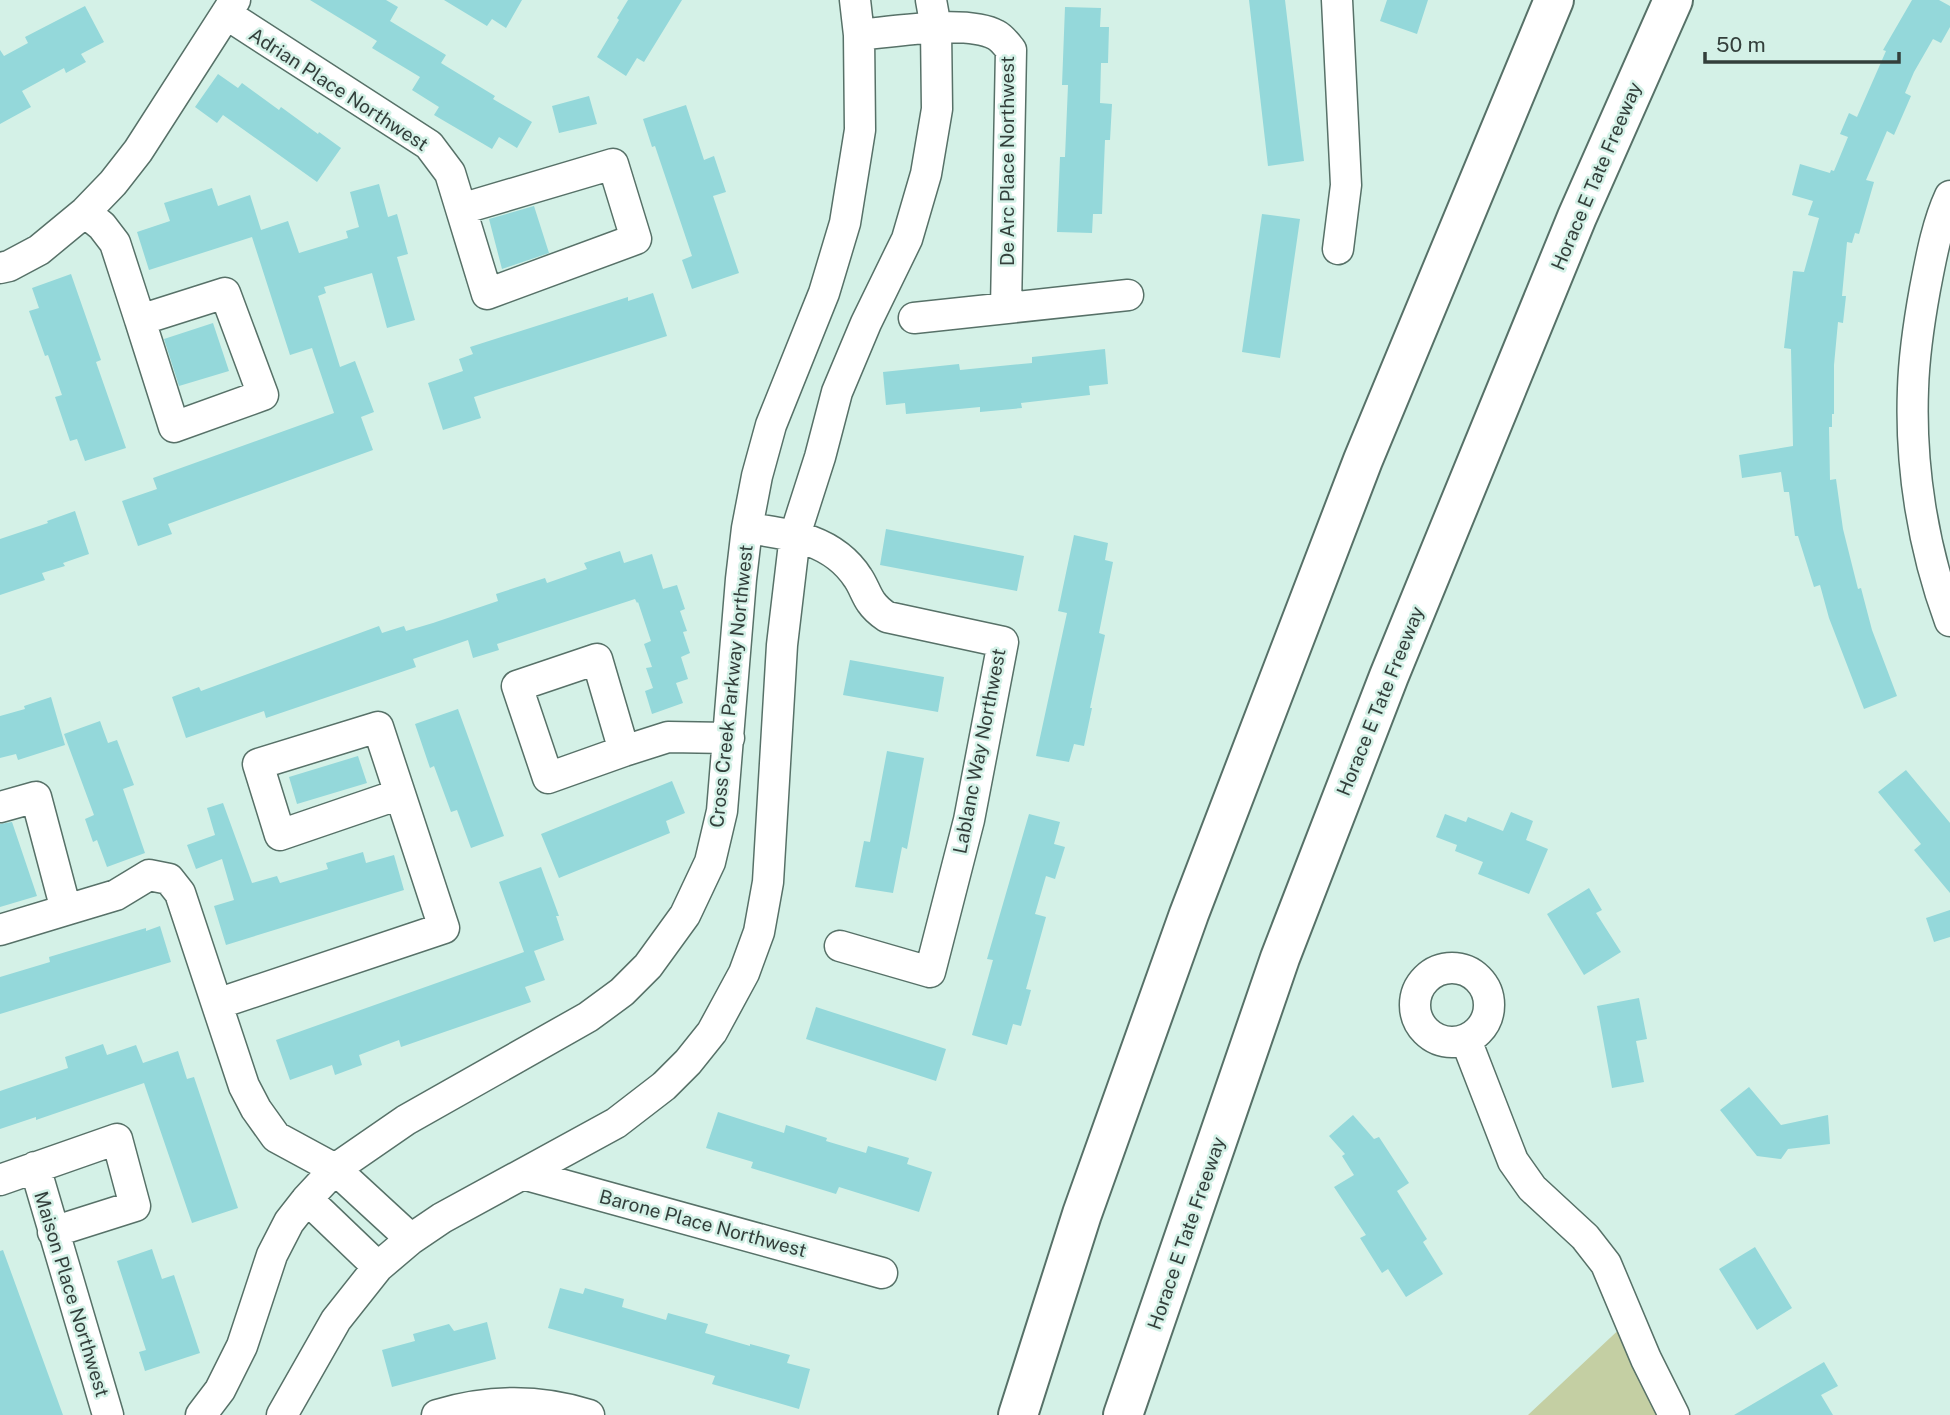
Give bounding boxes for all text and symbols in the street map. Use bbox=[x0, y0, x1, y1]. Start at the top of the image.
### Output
scale bar bbox=[1705, 21, 1899, 65]
street label: Adrian Place Northwest bbox=[245, 23, 433, 155]
text: 50 m bbox=[1716, 32, 1766, 57]
street label: De Arc Place Northwest bbox=[996, 56, 1018, 266]
street label: Horace E Tate Freeway bbox=[1546, 79, 1646, 273]
street label: Cross Creek Parkway Northwest bbox=[705, 543, 757, 829]
street label: Horace E Tate Freeway bbox=[1332, 603, 1428, 799]
street label: Lablanc Way Northwest bbox=[948, 647, 1010, 855]
street label: Horace E Tate Freeway bbox=[1143, 1134, 1229, 1332]
street label: Barone Place Northwest bbox=[597, 1185, 809, 1261]
street label: Maison Place Northwest bbox=[30, 1188, 114, 1400]

